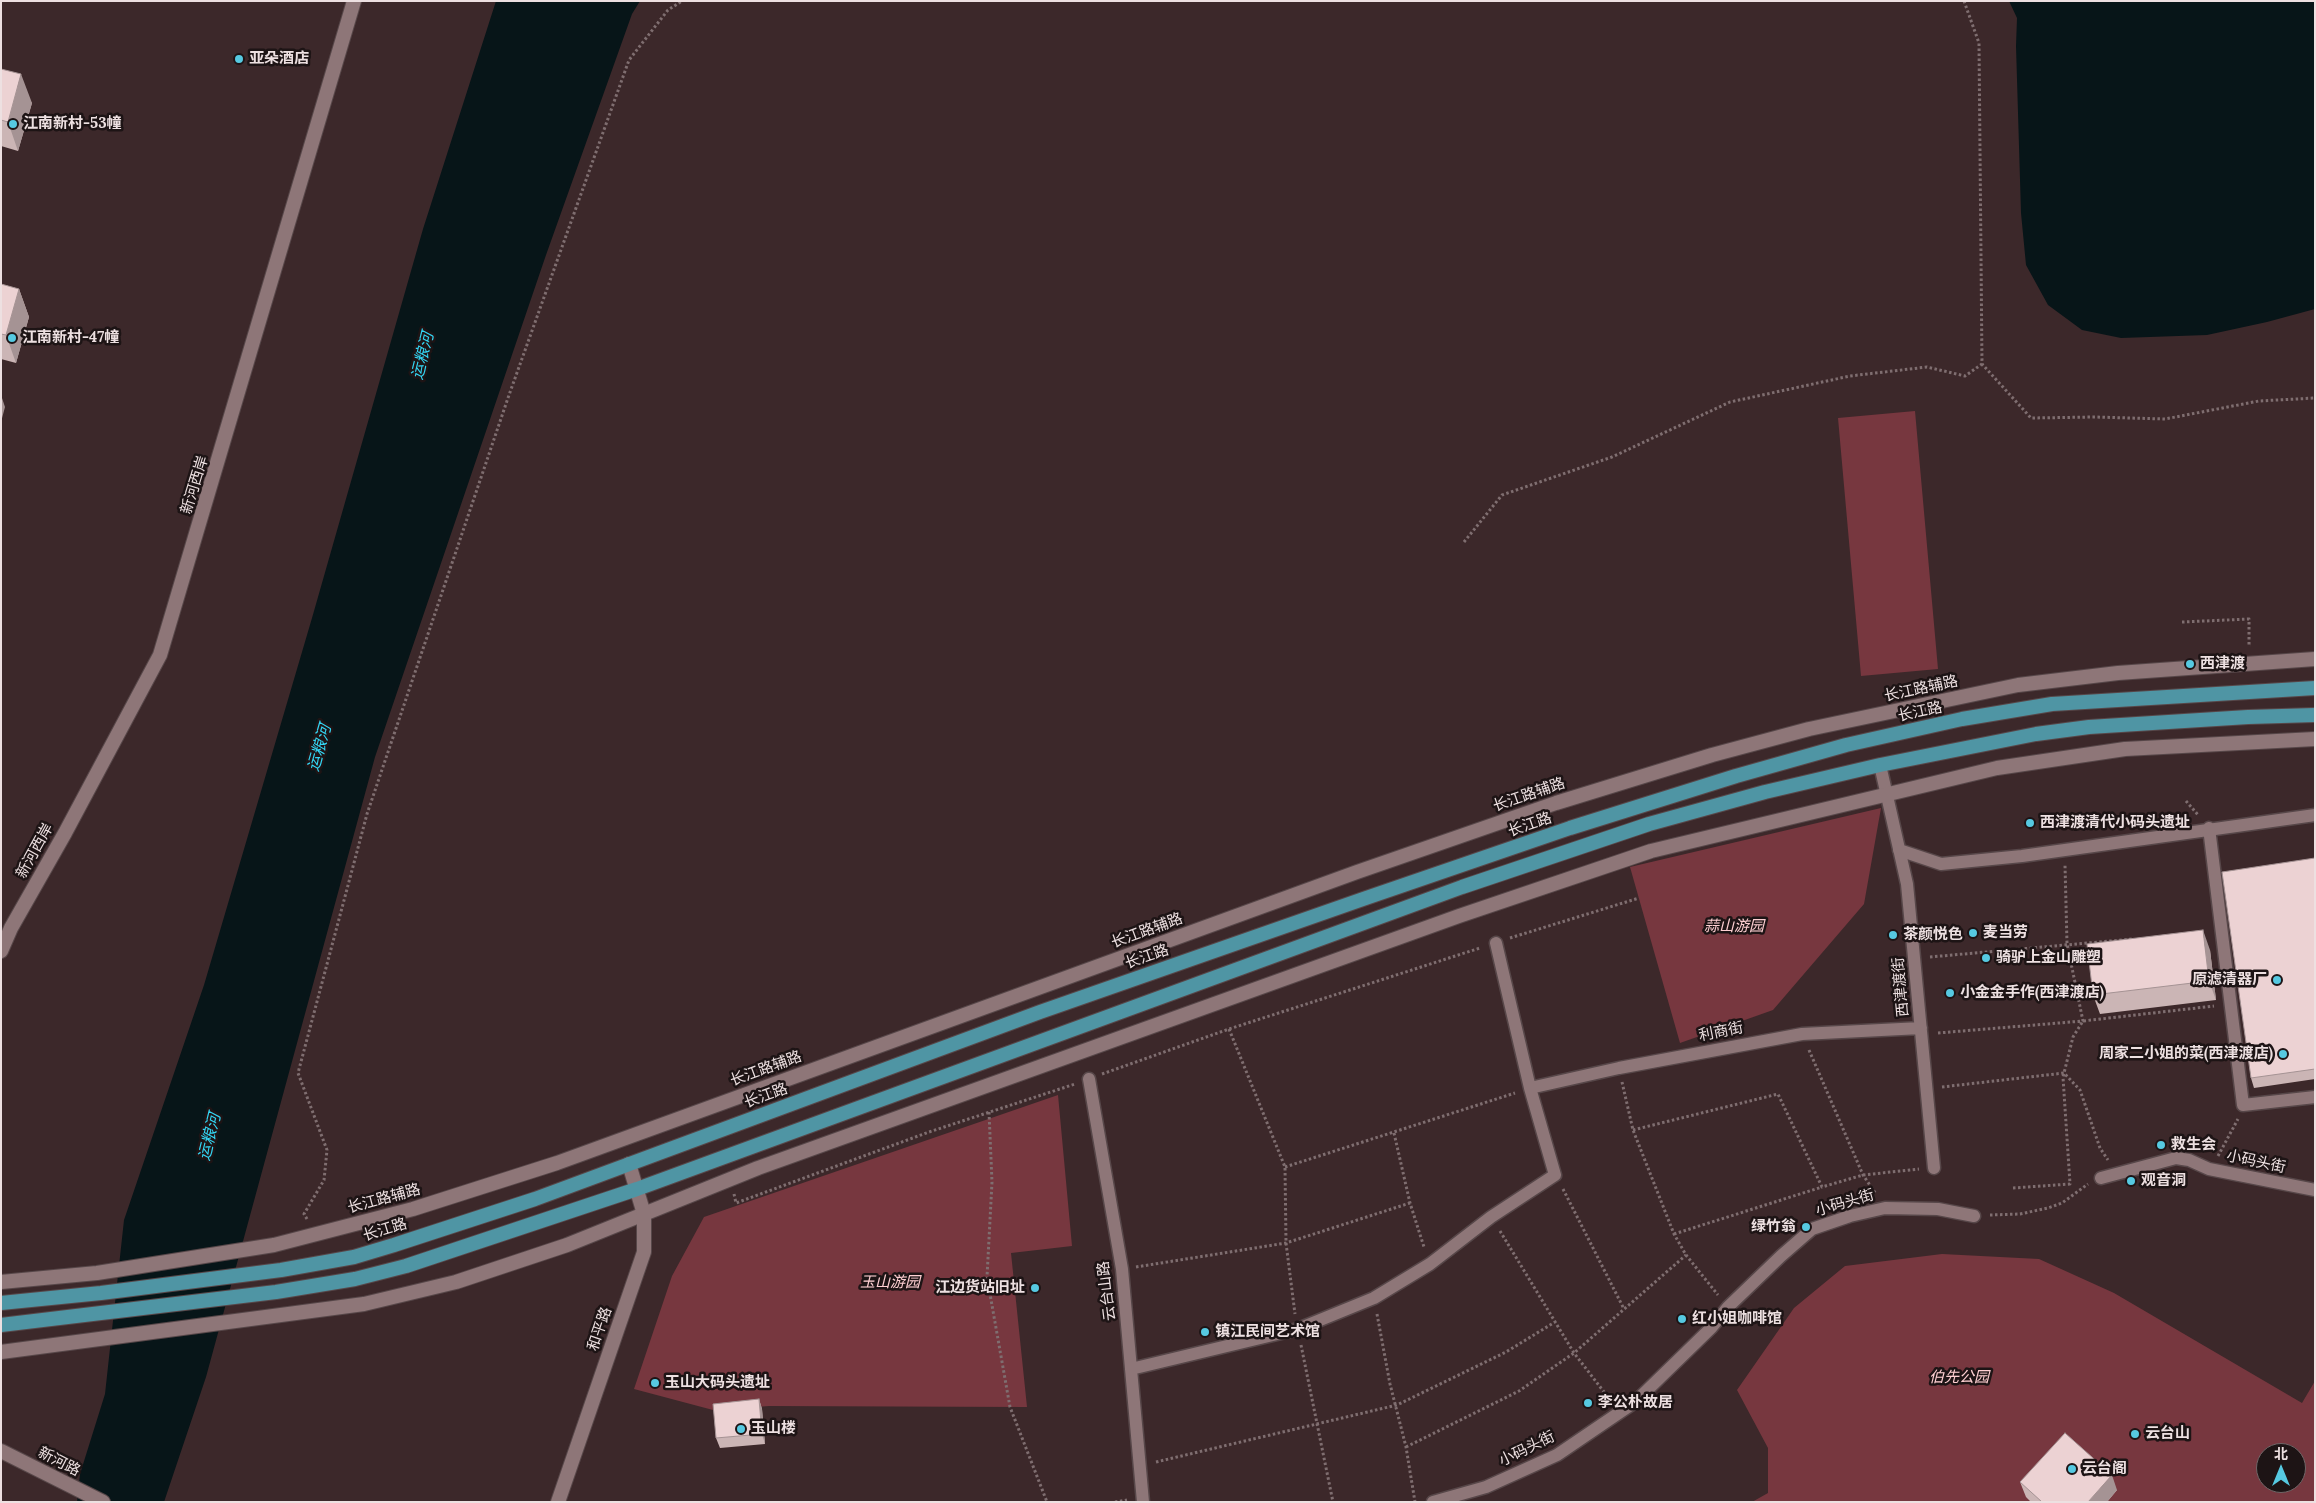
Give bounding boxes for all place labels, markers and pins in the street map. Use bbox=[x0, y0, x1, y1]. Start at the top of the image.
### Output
place label: 亚朵酒店 bbox=[249, 50, 309, 68]
marker: 亚朵酒店 bbox=[233, 53, 245, 65]
place label: 江南新村-53幢 bbox=[23, 115, 122, 133]
marker: 江南新村-53幢 bbox=[7, 118, 19, 130]
place label: 江南新村-47幢 bbox=[22, 329, 119, 347]
marker: 江南新村-47幢 bbox=[6, 332, 18, 344]
place label: 西津渡 bbox=[2200, 655, 2245, 673]
marker: 西津渡 bbox=[2184, 658, 2196, 670]
place label: 西津渡清代小码头遗址 bbox=[2040, 814, 2190, 832]
marker: 西津渡清代小码头遗址 bbox=[2024, 817, 2036, 829]
place label: 麦当劳 bbox=[1983, 924, 2028, 942]
place label: 茶颜悦色 bbox=[1903, 926, 1963, 944]
marker: 麦当劳 bbox=[1967, 927, 1979, 939]
marker: 茶颜悦色 bbox=[1887, 929, 1899, 941]
place label: 骑驴上金山雕塑 bbox=[1996, 949, 2101, 967]
marker: 骑驴上金山雕塑 bbox=[1980, 952, 1992, 964]
place label: 原滤清器厂 bbox=[2192, 971, 2267, 989]
marker: 原滤清器厂 bbox=[2271, 974, 2283, 986]
place label: 小金金手作(西津渡店) bbox=[1960, 984, 2104, 1002]
marker: 小金金手作(西津渡店) bbox=[1944, 987, 1956, 999]
place label: 周家二小姐的菜(西津渡店) bbox=[2099, 1045, 2273, 1063]
marker: 周家二小姐的菜(西津渡店) bbox=[2277, 1048, 2289, 1060]
place label: 救生会 bbox=[2171, 1136, 2216, 1154]
marker: 救生会 bbox=[2155, 1139, 2167, 1151]
place label: 观音洞 bbox=[2141, 1172, 2186, 1190]
marker: 观音洞 bbox=[2125, 1175, 2137, 1187]
place label: 绿竹翁 bbox=[1751, 1218, 1796, 1236]
marker: 绿竹翁 bbox=[1800, 1221, 1812, 1233]
place label: 江边货站旧址 bbox=[935, 1279, 1025, 1297]
marker: 江边货站旧址 bbox=[1029, 1282, 1041, 1294]
place label: 红小姐咖啡馆 bbox=[1692, 1310, 1782, 1328]
marker: 红小姐咖啡馆 bbox=[1676, 1313, 1688, 1325]
place label: 镇江民间艺术馆 bbox=[1215, 1323, 1320, 1341]
marker: 镇江民间艺术馆 bbox=[1199, 1326, 1211, 1338]
place label: 玉山大码头遗址 bbox=[665, 1374, 770, 1392]
marker: 玉山大码头遗址 bbox=[649, 1377, 661, 1389]
place label: 李公朴故居 bbox=[1598, 1394, 1673, 1412]
marker: 李公朴故居 bbox=[1582, 1397, 1594, 1409]
place label: 玉山楼 bbox=[751, 1420, 796, 1438]
marker: 玉山楼 bbox=[735, 1423, 747, 1435]
place label: 云台山 bbox=[2145, 1425, 2190, 1443]
marker: 云台山 bbox=[2129, 1428, 2141, 1440]
place label: 云台阁 bbox=[2082, 1460, 2127, 1478]
marker: 云台阁 bbox=[2066, 1463, 2078, 1475]

